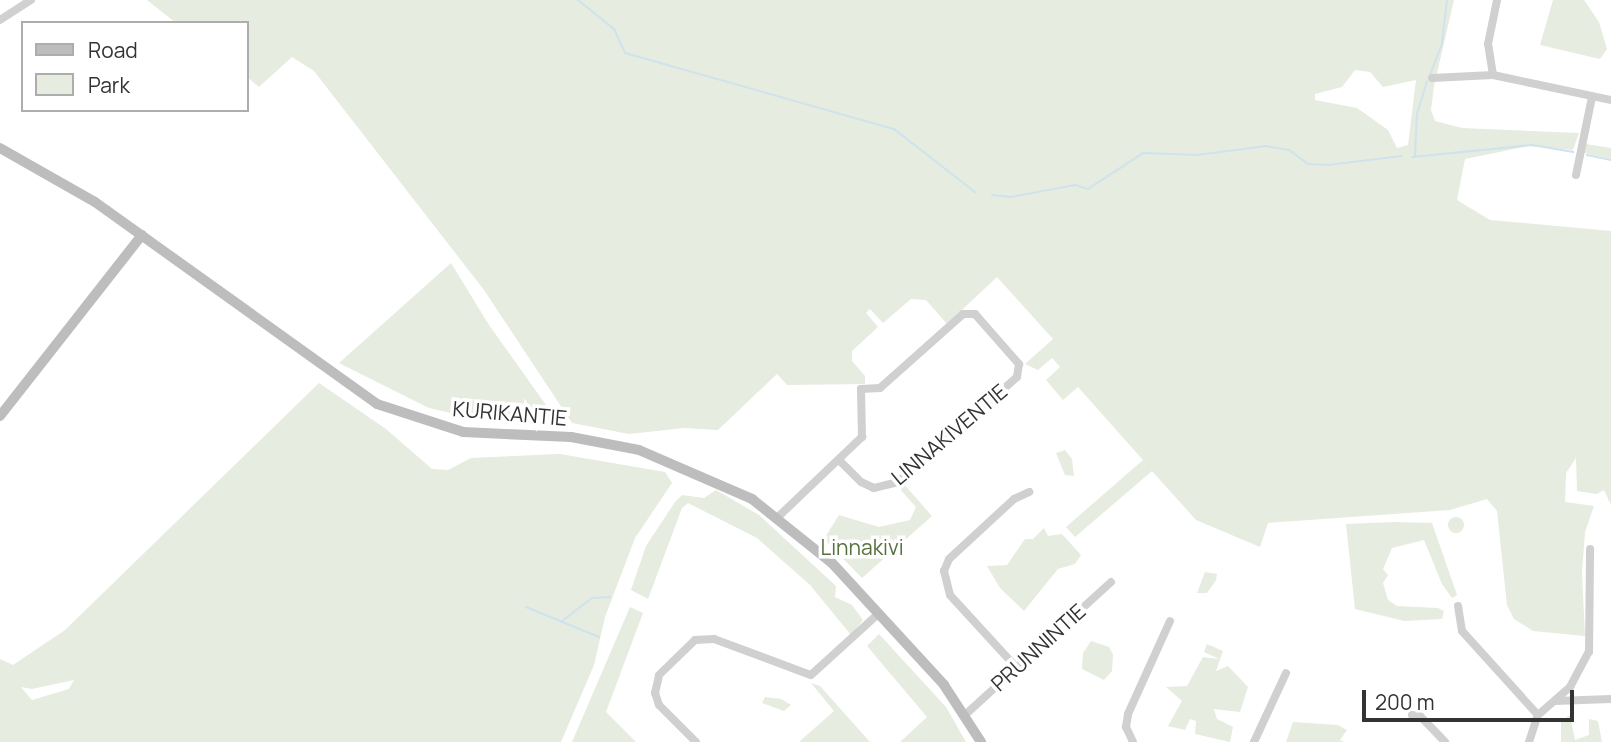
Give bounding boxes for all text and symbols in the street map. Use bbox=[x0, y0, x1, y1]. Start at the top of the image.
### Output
legend bbox=[21, 21, 248, 112]
text: Road bbox=[88, 36, 138, 64]
text: Park bbox=[88, 71, 130, 99]
street label: LINNAKIVENTIE bbox=[886, 378, 1012, 490]
street label: KURIKANTIE bbox=[452, 395, 568, 431]
park label: Linnakivi bbox=[820, 534, 904, 560]
street label: PRUNNINTIE bbox=[986, 598, 1090, 696]
scale bar bbox=[1366, 676, 1578, 720]
text: 200 m bbox=[1375, 688, 1435, 716]

